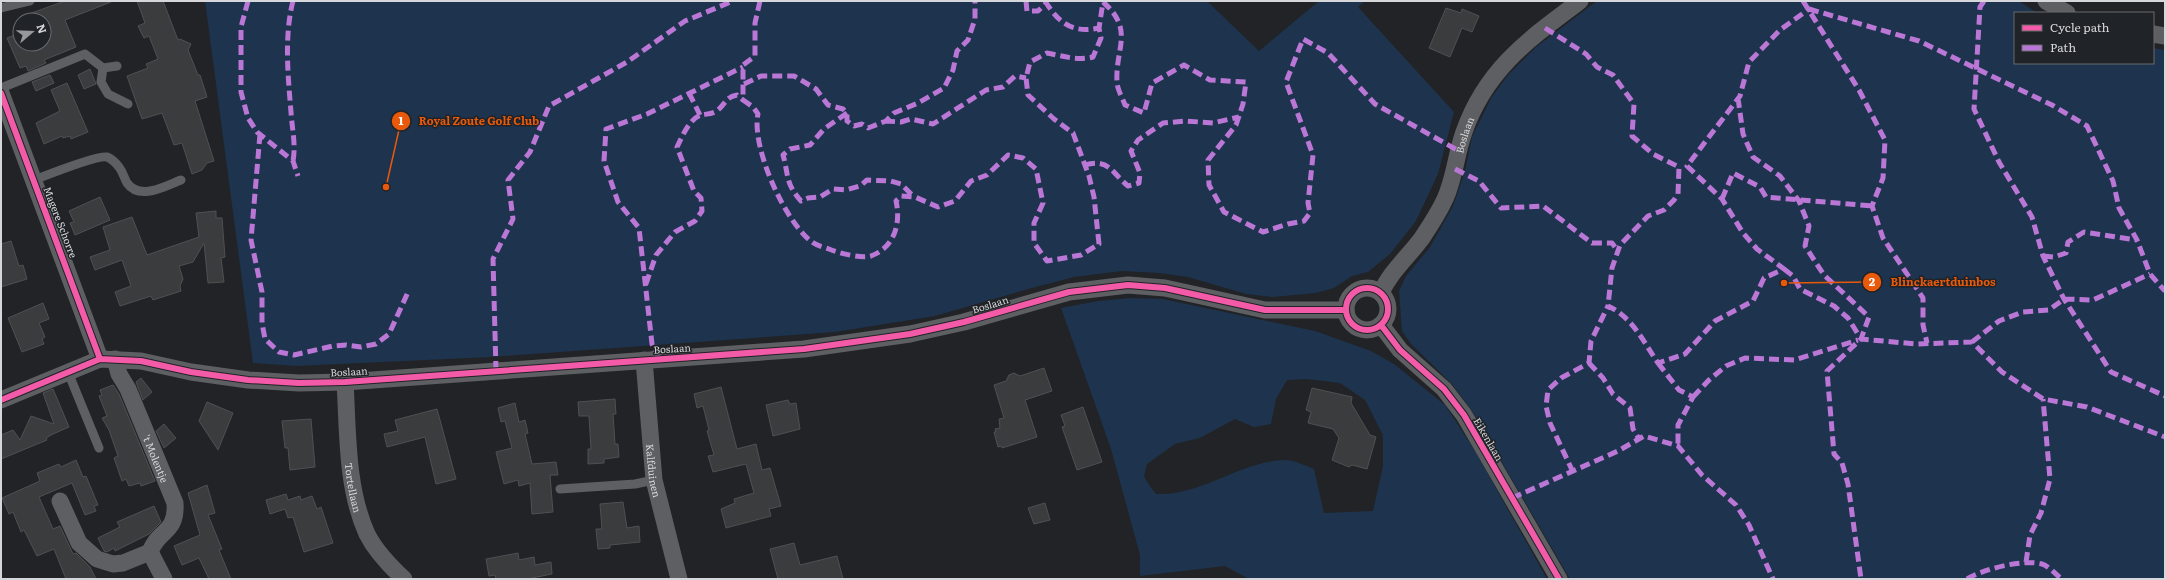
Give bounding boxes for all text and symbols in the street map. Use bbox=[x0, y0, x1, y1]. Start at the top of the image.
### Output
north arrow bbox=[12, 12, 52, 52]
legend bbox=[2014, 12, 2154, 64]
text: Cycle path bbox=[2050, 18, 2110, 36]
text: N bbox=[33, 21, 51, 35]
text: Path bbox=[2050, 38, 2076, 56]
callout: Royal Zoute Golf Club bbox=[391, 109, 548, 132]
text: 1 bbox=[399, 111, 404, 129]
text: Royal Zoute Golf Club bbox=[419, 112, 539, 128]
street label: Boslaan bbox=[1451, 114, 1477, 155]
street label: Magere Schorre bbox=[41, 184, 81, 260]
callout: Blinckaertduinbos bbox=[1862, 271, 2003, 294]
text: 2 bbox=[1869, 272, 1876, 290]
text: Blinckaertduinbos bbox=[1891, 273, 1996, 289]
street label: Boslaan bbox=[970, 291, 1010, 317]
street label: Boslaan bbox=[653, 339, 692, 357]
street label: Boslaan bbox=[330, 363, 368, 379]
street label: Eikenlaan bbox=[1470, 414, 1508, 464]
street label: 't Molentje bbox=[140, 432, 173, 485]
street label: Kalfduinen bbox=[644, 443, 666, 499]
street label: Tortellaan bbox=[342, 462, 366, 514]

